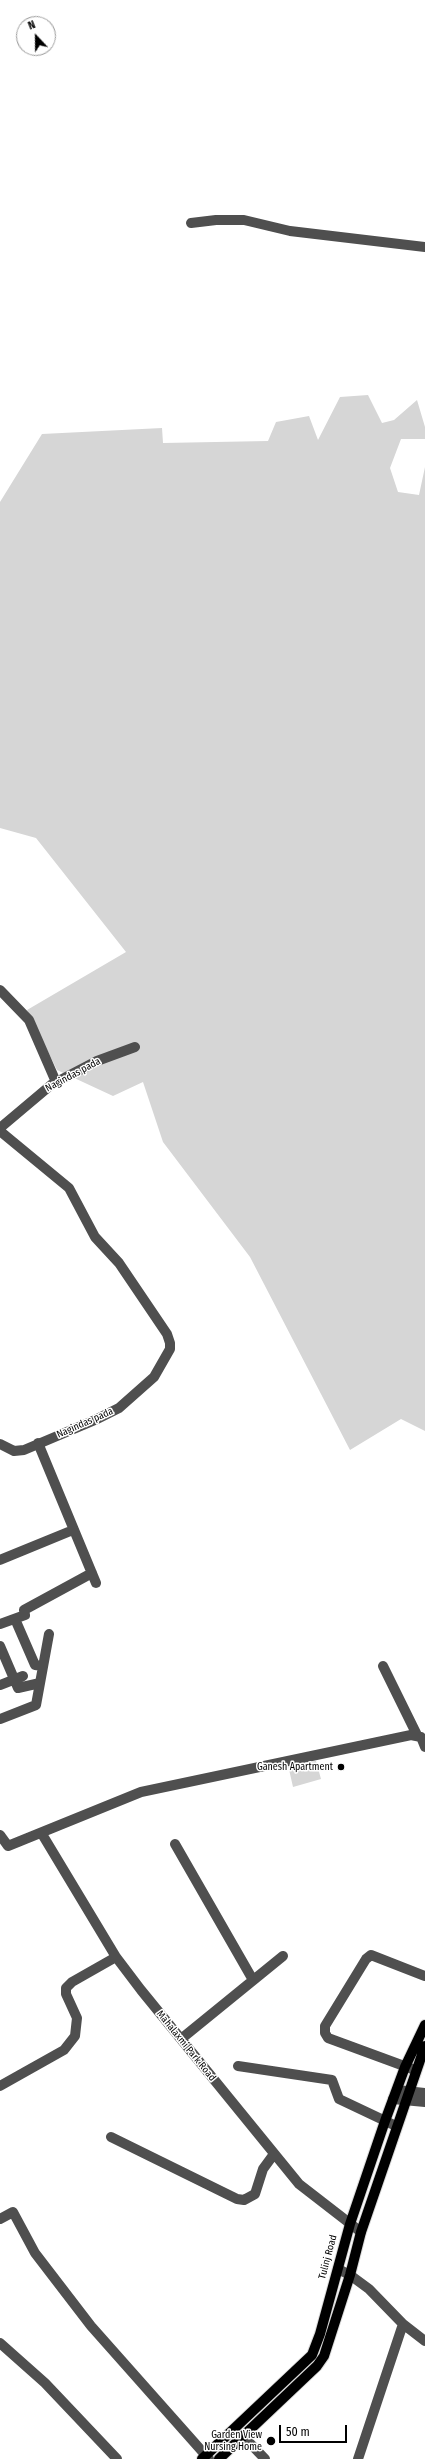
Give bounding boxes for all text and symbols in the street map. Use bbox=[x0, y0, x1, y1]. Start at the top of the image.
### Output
north arrow bbox=[16, 16, 56, 56]
text: N bbox=[26, 18, 37, 33]
street label: Nagindas pada bbox=[43, 1055, 103, 1095]
street label: Nagindas pada bbox=[55, 1405, 115, 1441]
place label: Ganesh Apartment bbox=[257, 1761, 333, 1773]
marker: Ganesh Apartment bbox=[336, 1762, 346, 1772]
street label: Mahalaxmi Park Road bbox=[154, 2008, 218, 2084]
street label: Tulinj Road bbox=[316, 2233, 340, 2281]
scale bar bbox=[281, 2417, 349, 2443]
text: 50 m bbox=[286, 2425, 310, 2439]
place label: Garden View Nursing Home bbox=[204, 2429, 262, 2452]
marker: Garden View Nursing Home bbox=[265, 2435, 277, 2447]

